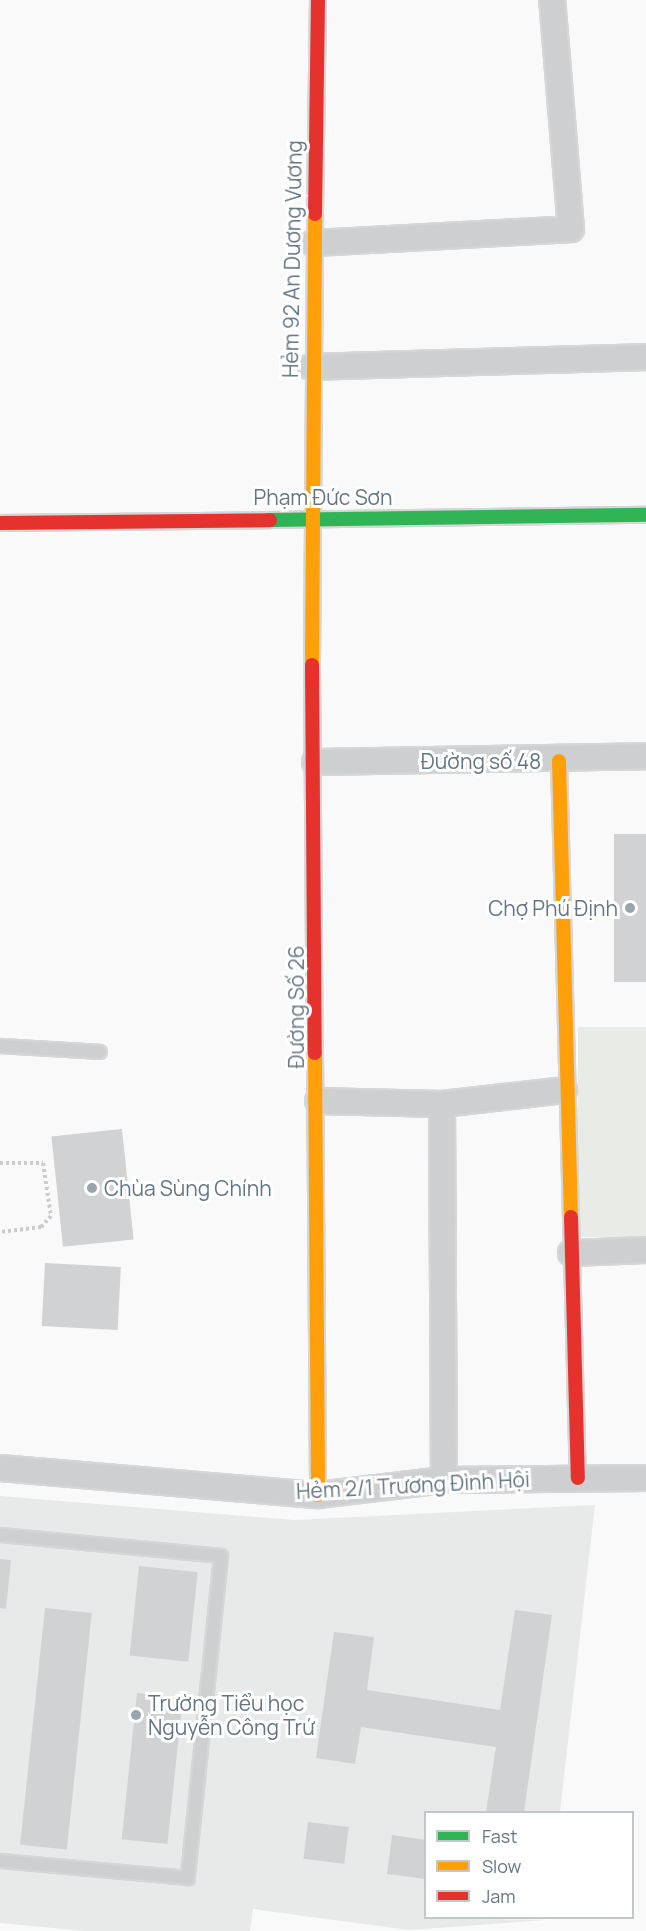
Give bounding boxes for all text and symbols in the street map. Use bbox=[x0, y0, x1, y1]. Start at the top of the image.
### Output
street label: Hẻm 92 An Dương Vương bbox=[277, 140, 307, 378]
street label: Phạm Đức Sơn bbox=[254, 484, 392, 510]
street label: Đường số 48 bbox=[421, 748, 541, 774]
place label: Chợ Phú Định bbox=[488, 895, 618, 921]
marker: Chợ Phú Định bbox=[623, 901, 637, 915]
street label: Đường Số 26 bbox=[283, 946, 309, 1068]
place label: Chùa Sùng Chính bbox=[104, 1175, 272, 1201]
marker: Chùa Sùng Chính bbox=[85, 1181, 99, 1195]
street label: Hẻm 2/1 Trương Đình Hội bbox=[296, 1466, 530, 1504]
place label: Trường Tiểu học Nguyễn Công Trứ bbox=[148, 1690, 315, 1740]
marker: Trường Tiểu học Nguyễn Công Trứ bbox=[129, 1708, 143, 1722]
legend bbox=[424, 1811, 634, 1919]
text: Fast bbox=[482, 1824, 517, 1848]
text: Slow bbox=[482, 1854, 521, 1878]
text: Jam bbox=[482, 1884, 516, 1908]

